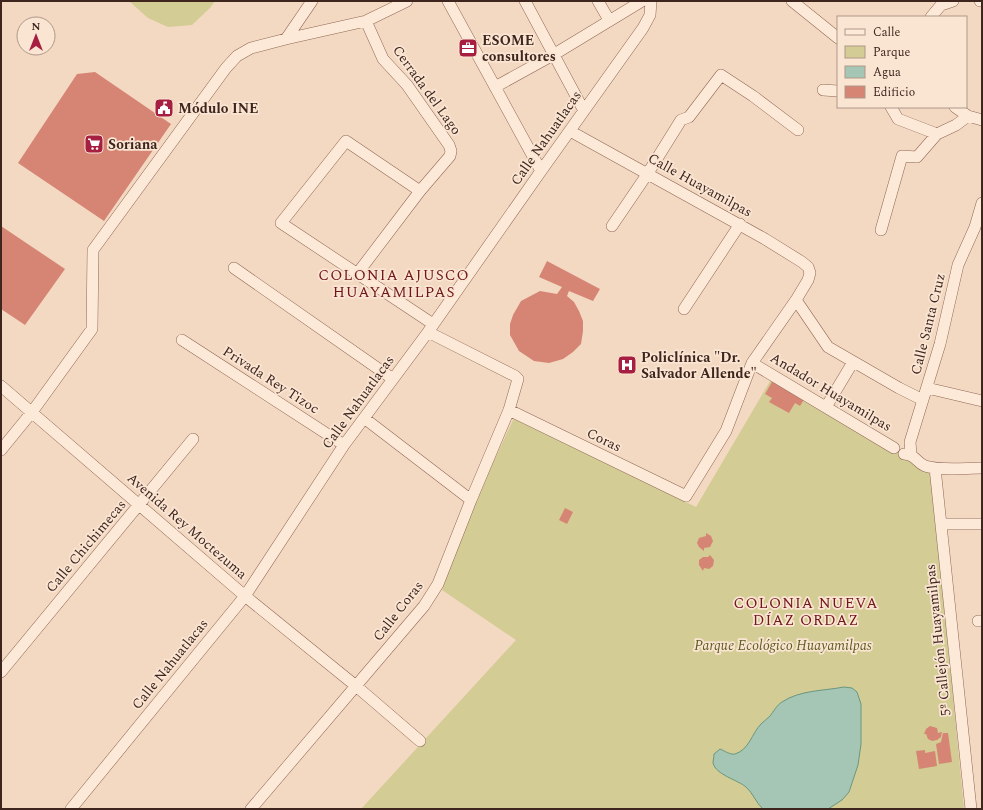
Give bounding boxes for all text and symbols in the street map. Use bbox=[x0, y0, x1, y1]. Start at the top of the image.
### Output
north arrow bbox=[16, 16, 56, 56]
legend bbox=[837, 16, 967, 108]
text: N bbox=[32, 18, 41, 35]
text: Calle bbox=[873, 23, 901, 42]
place label: ESOME consultores bbox=[482, 30, 556, 67]
office icon: ESOME consultores bbox=[457, 37, 479, 59]
street label: Cerrada del Lago bbox=[387, 41, 467, 139]
text: Parque bbox=[873, 43, 910, 62]
text: Agua bbox=[873, 63, 901, 82]
text: Edificio bbox=[873, 83, 915, 102]
street label: Calle Nahuatlacas bbox=[505, 86, 587, 190]
public building icon: Módulo INE bbox=[153, 97, 175, 119]
place label: Módulo INE bbox=[178, 98, 259, 119]
supermarket icon: Soriana bbox=[83, 133, 105, 155]
place label: Soriana bbox=[108, 134, 158, 155]
street label: Calle Huayamilpas bbox=[644, 148, 756, 222]
district label: COLONIA AJUSCO HUAYAMILPAS bbox=[318, 264, 470, 304]
street label: Calle Santa Cruz bbox=[905, 271, 951, 377]
street label: Privada Rey Tizoc bbox=[219, 341, 324, 419]
place label: Policlínica "Dr. Salvador Allende" bbox=[641, 347, 757, 384]
street label: Andador Huayamilpas bbox=[766, 347, 896, 437]
street label: Calle Nahuatlacas bbox=[317, 351, 399, 453]
hospital icon: Policlínica "Dr. Salvador Allende" bbox=[616, 354, 638, 376]
street label: Coras bbox=[583, 423, 625, 457]
street label: Avenida Rey Moctezuma bbox=[122, 468, 252, 584]
street label: Calle Chichimecas bbox=[41, 495, 131, 597]
street label: 5º Callejón Huayamilpas bbox=[920, 563, 956, 717]
street label: Calle Coras bbox=[368, 576, 428, 646]
district label: COLONIA NUEVA DÍAZ ORDAZ bbox=[734, 592, 878, 632]
street label: Calle Nahuatlacas bbox=[127, 614, 213, 714]
park label: Parque Ecológico Huayamilpas bbox=[694, 635, 872, 656]

